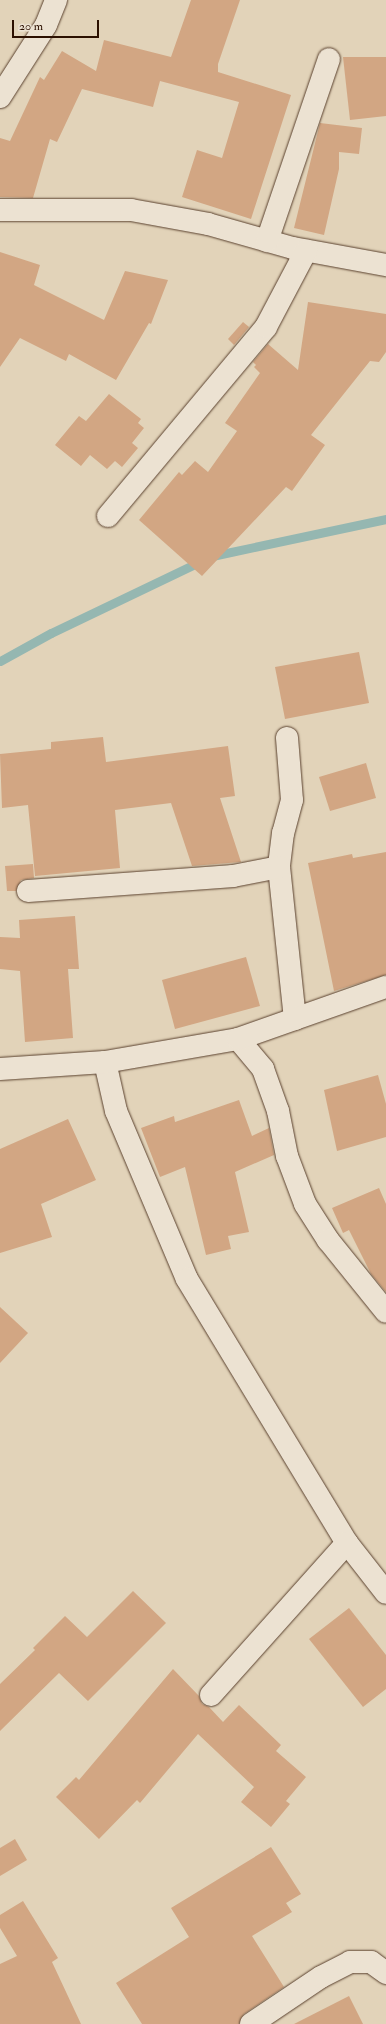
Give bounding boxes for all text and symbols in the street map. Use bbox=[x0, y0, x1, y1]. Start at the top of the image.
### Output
scale bar bbox=[14, 12, 101, 38]
text: 20 m bbox=[19, 19, 43, 34]

